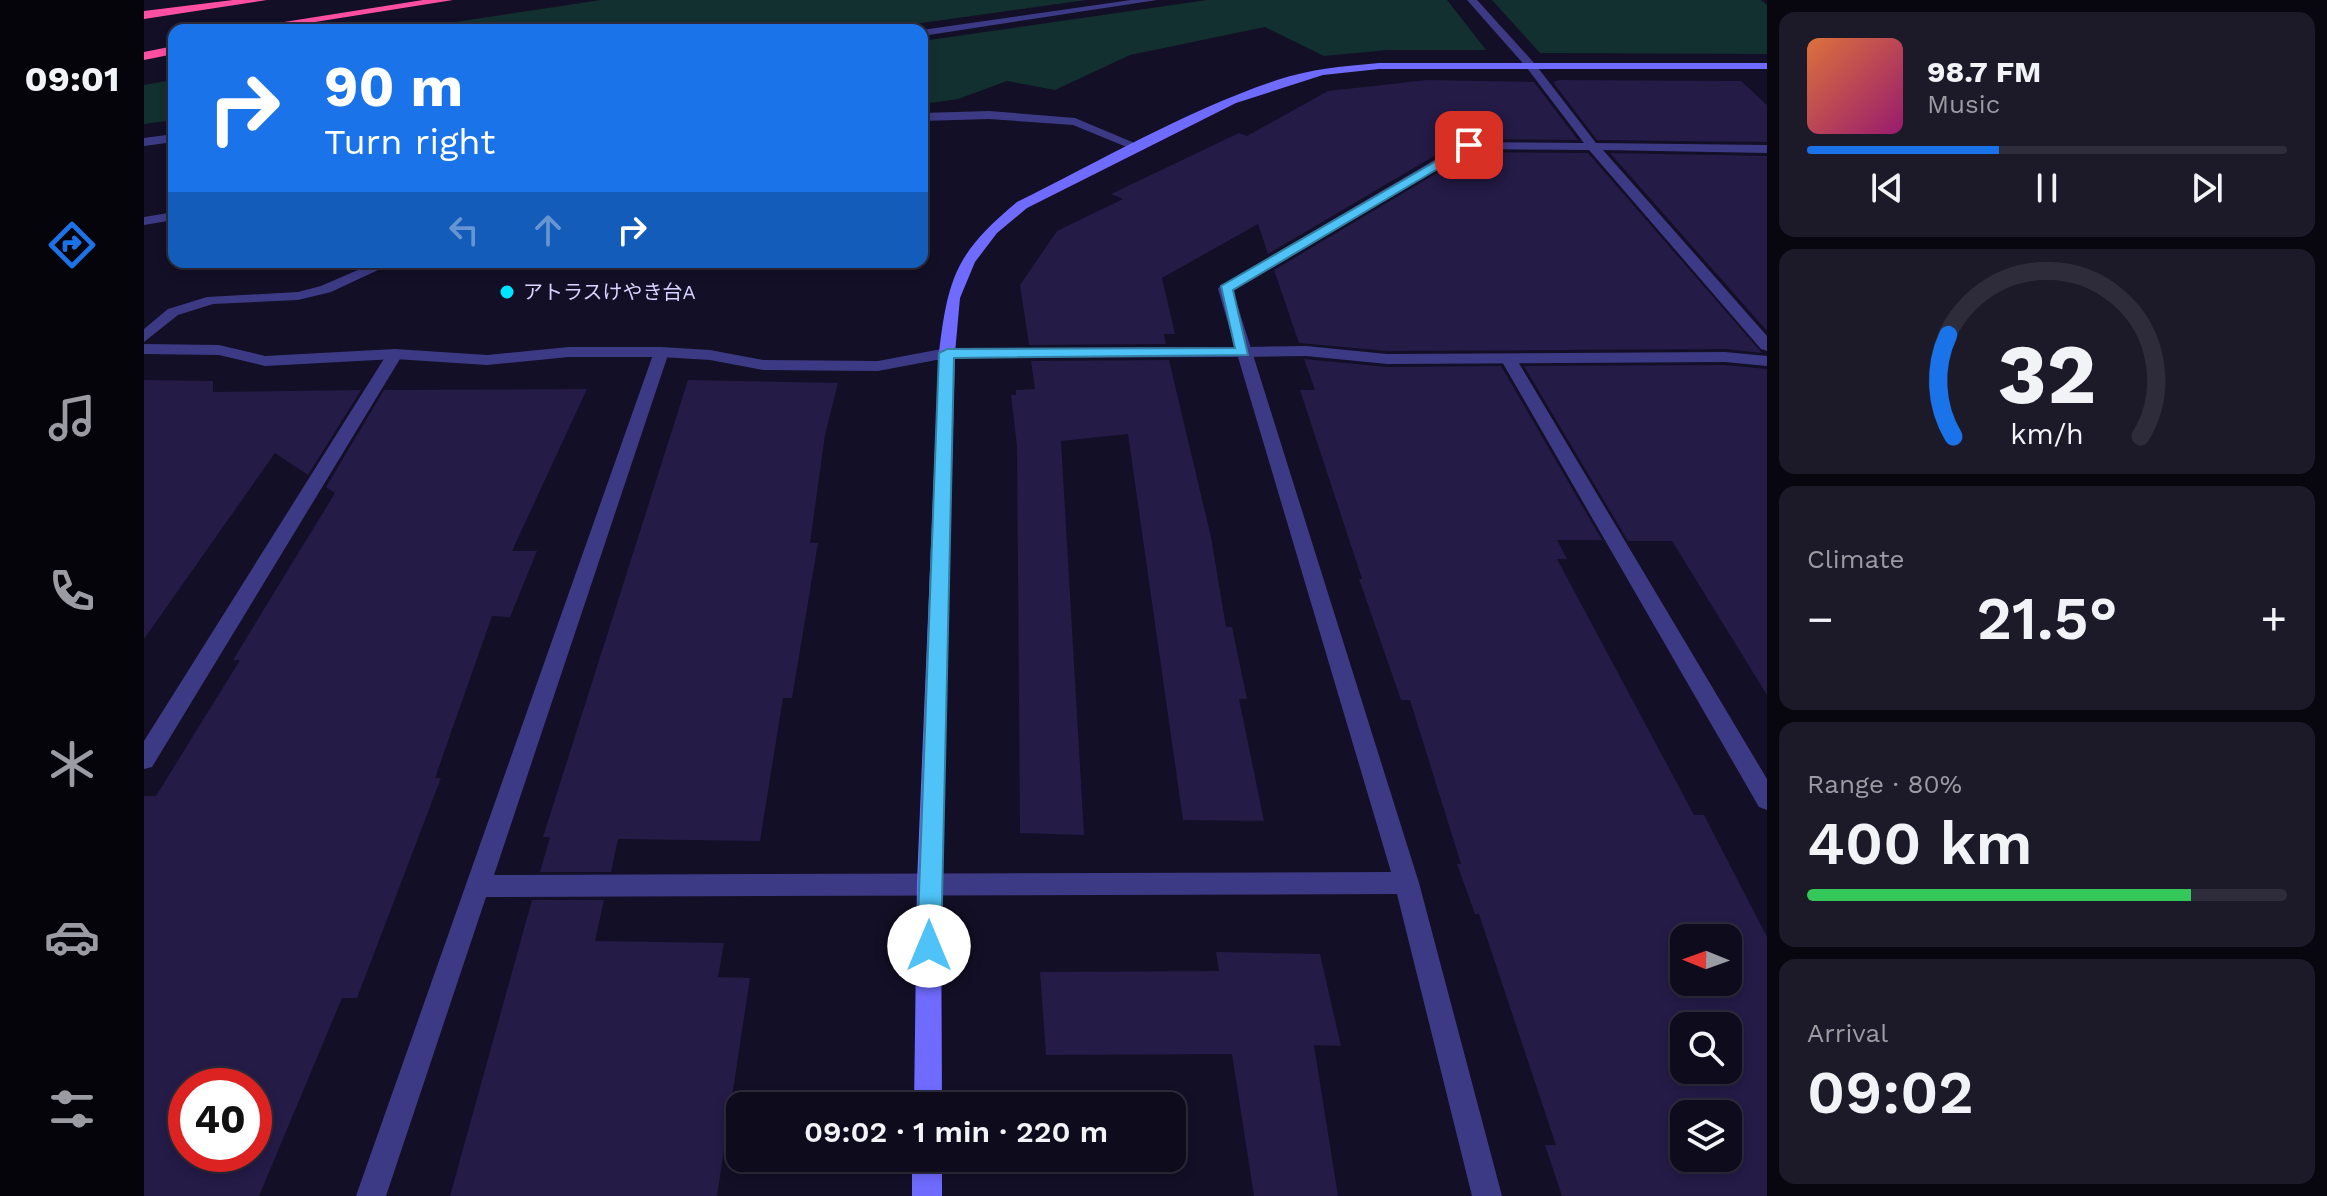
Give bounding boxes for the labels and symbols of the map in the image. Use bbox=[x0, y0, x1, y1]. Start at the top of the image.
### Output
pin bbox=[1435, 111, 1503, 179]
place label: アトラスけやき台A bbox=[523, 280, 696, 304]
marker: アトラスけやき台A bbox=[498, 283, 516, 301]
position arrow bbox=[887, 904, 971, 988]
north arrow bbox=[1670, 924, 1742, 996]
speed limit sign: 40 bbox=[168, 1068, 272, 1172]

